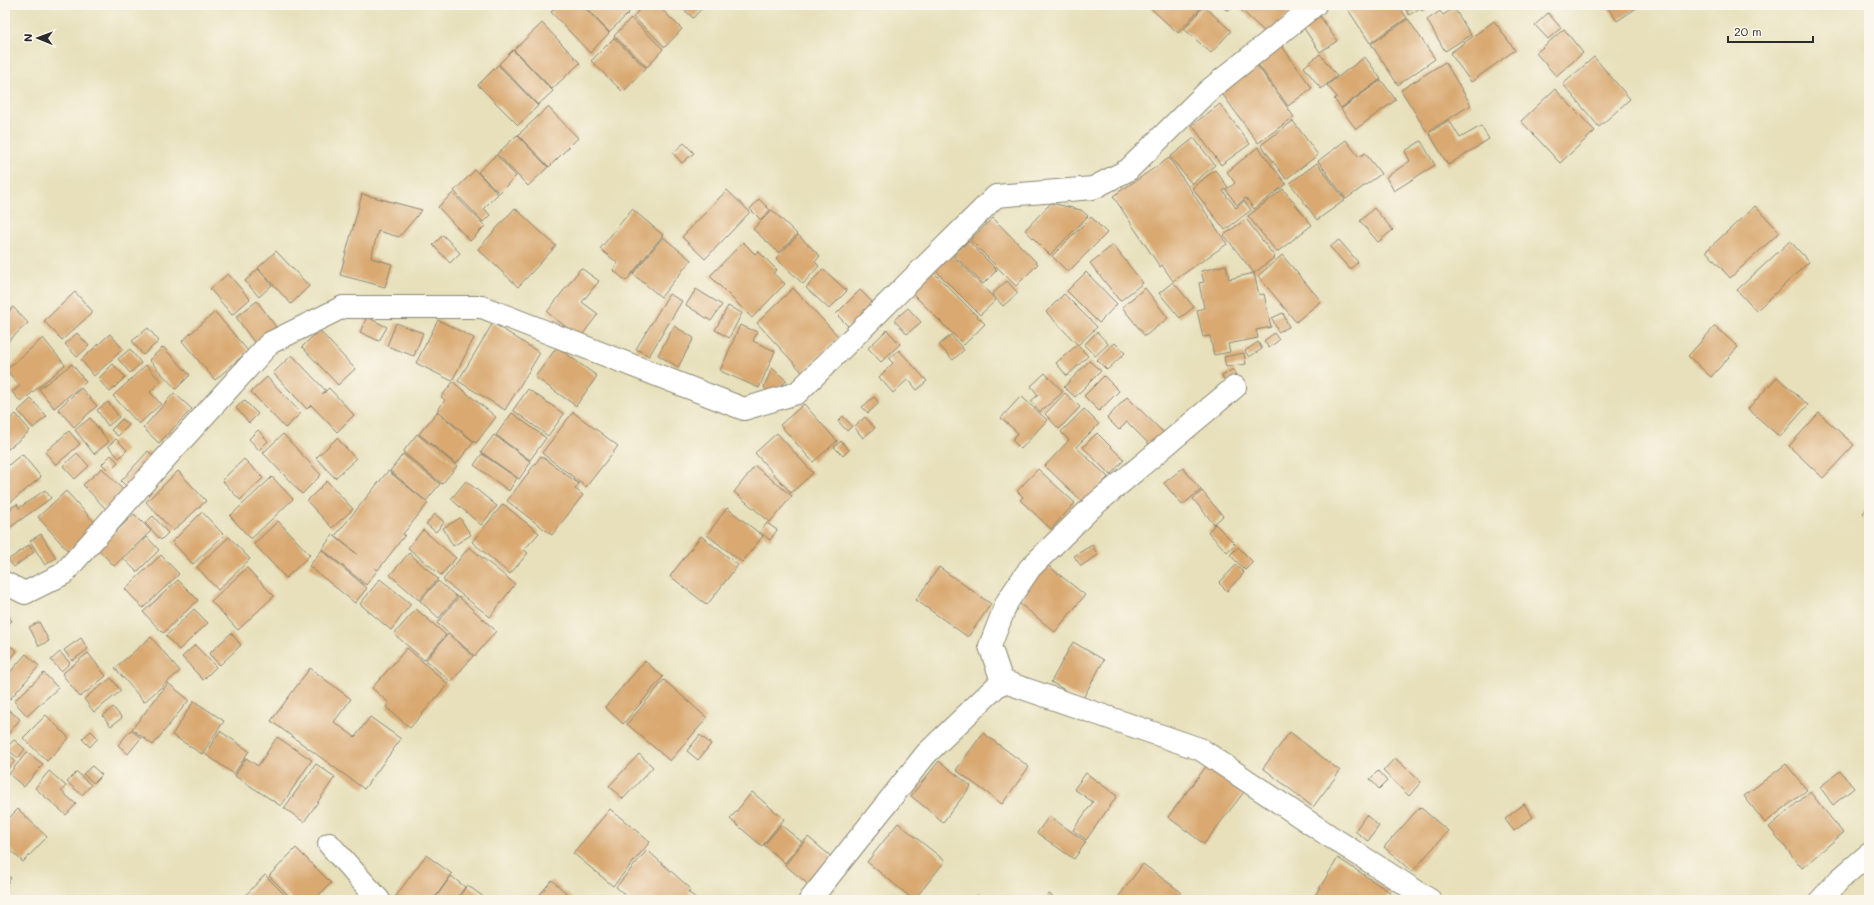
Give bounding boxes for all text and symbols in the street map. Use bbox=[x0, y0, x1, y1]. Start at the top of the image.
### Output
north arrow bbox=[18, 18, 58, 58]
scale bar bbox=[1728, 18, 1813, 44]
text: 20 m bbox=[1734, 23, 1762, 39]
text: N bbox=[20, 34, 35, 42]

